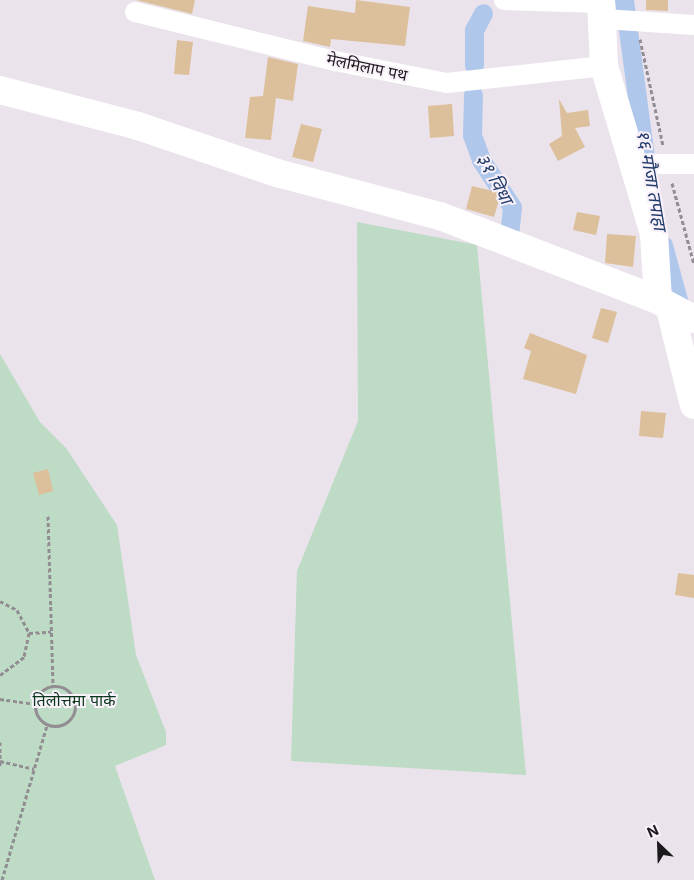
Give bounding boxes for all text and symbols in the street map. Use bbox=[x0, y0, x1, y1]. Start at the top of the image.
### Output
street label: मेलमिलाप पथ bbox=[325, 49, 409, 85]
water label: १६ मौजा तपाहा bbox=[632, 128, 670, 232]
water label: ३१ विधा bbox=[471, 150, 517, 208]
park label: तिलोत्तमा पार्क bbox=[32, 690, 116, 710]
north arrow bbox=[634, 820, 684, 870]
text: N bbox=[644, 821, 661, 841]

